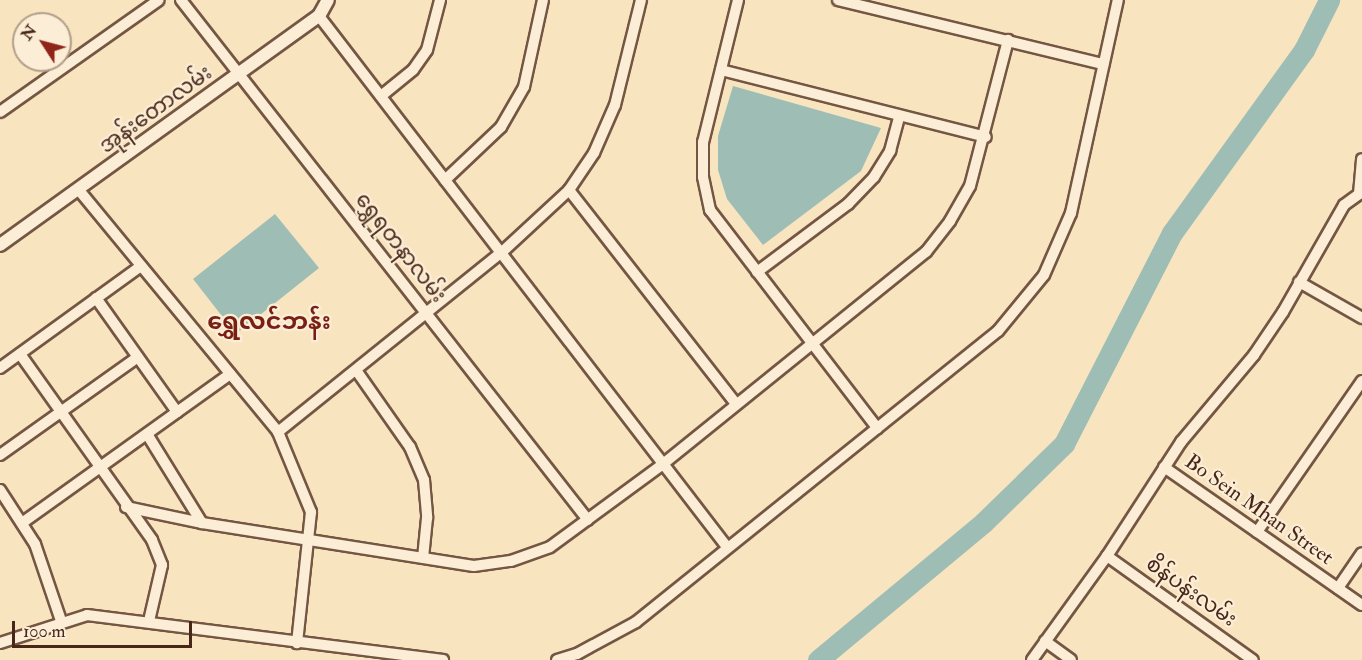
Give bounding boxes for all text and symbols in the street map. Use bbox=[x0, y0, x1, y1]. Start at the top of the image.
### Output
north arrow bbox=[12, 12, 72, 72]
text: N bbox=[17, 21, 41, 44]
street label: အုန်းတောလမ်း bbox=[95, 61, 217, 159]
street label: ရွှေရတနာလမ်း bbox=[349, 188, 451, 308]
district label: ရွှေလင်ဘန်း bbox=[207, 308, 331, 336]
street label: Bo Sein Mhan Street bbox=[1180, 449, 1338, 571]
street label: စိန်ပန်းလမ်း bbox=[1141, 552, 1241, 632]
scale bar bbox=[15, 609, 195, 647]
text: 100 m bbox=[23, 620, 66, 643]

